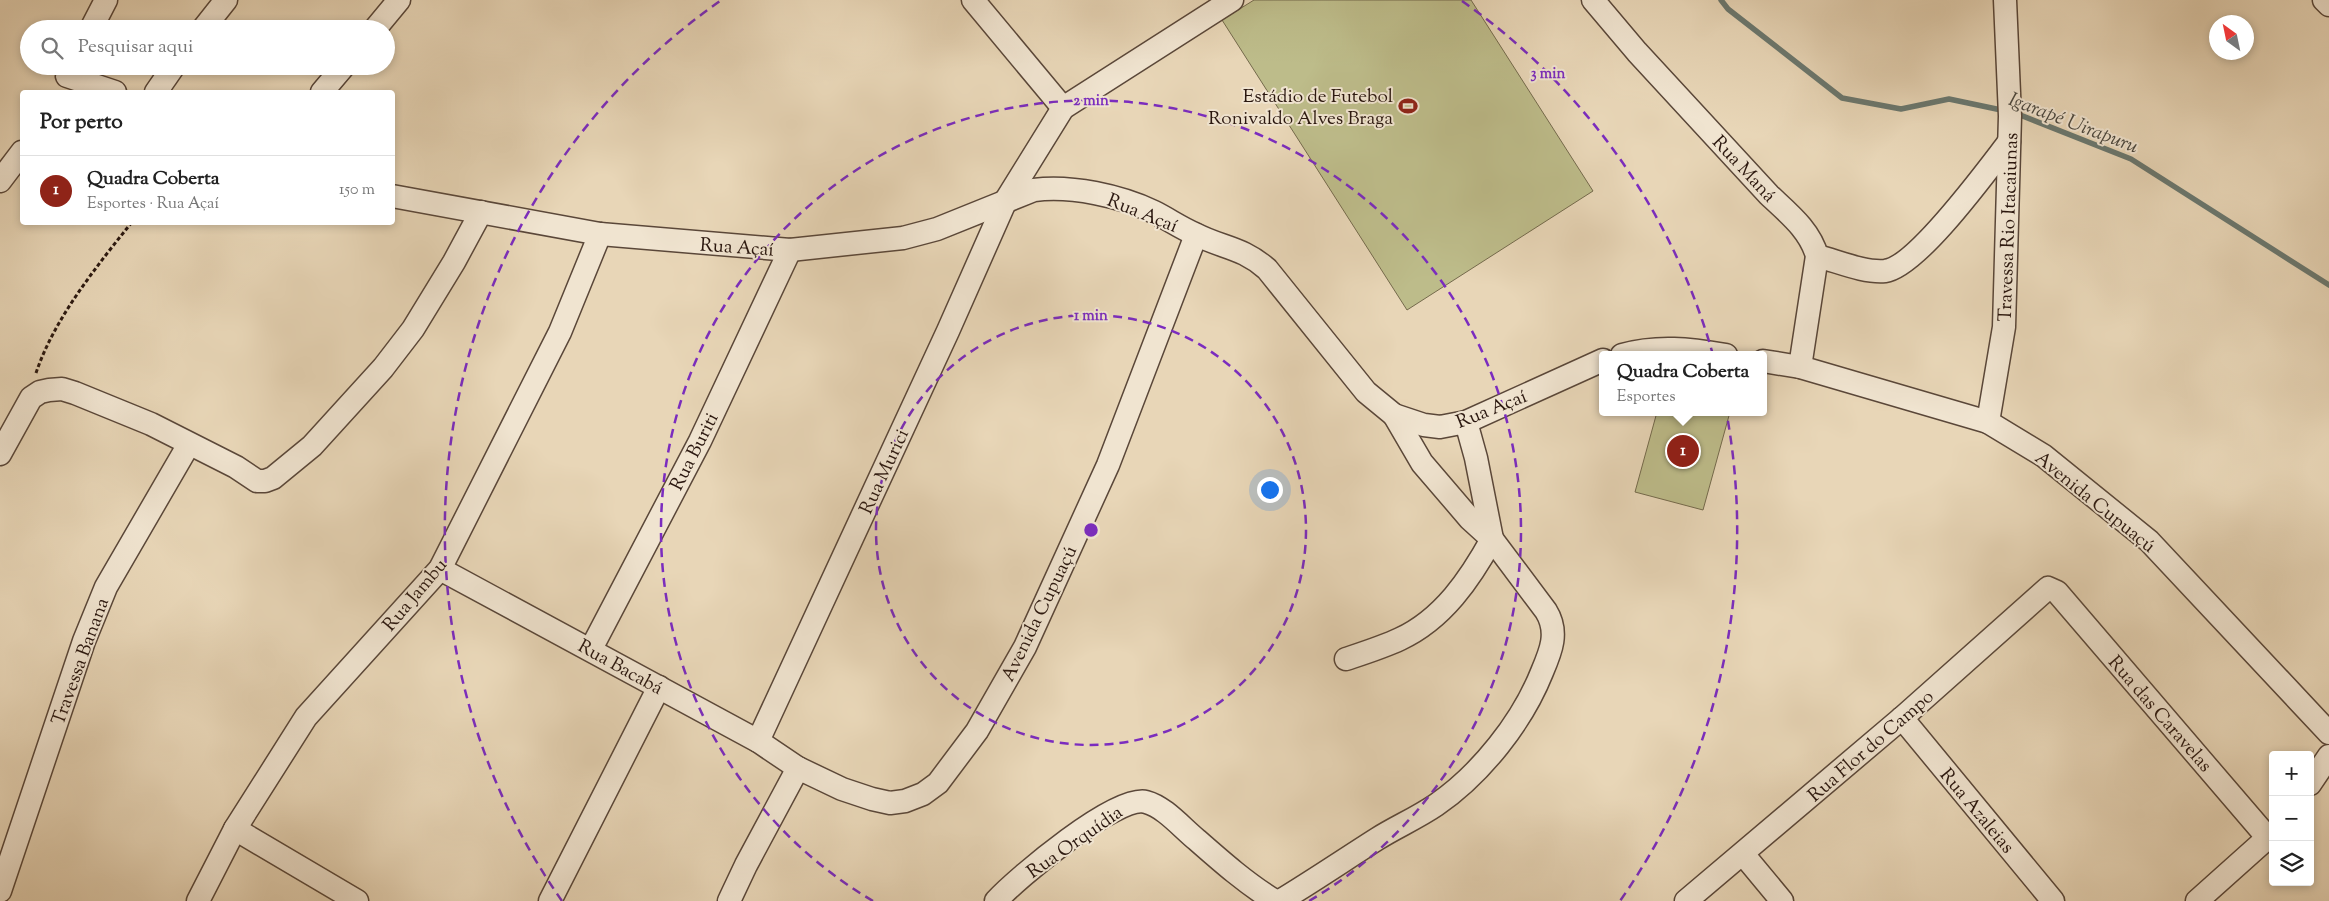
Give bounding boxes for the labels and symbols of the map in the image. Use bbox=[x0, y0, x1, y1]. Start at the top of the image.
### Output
north arrow bbox=[2209, 15, 2254, 60]
text: 3 min bbox=[1531, 64, 1566, 85]
place label: Estádio de Futebol Ronivaldo Alves Braga bbox=[1208, 84, 1393, 133]
water label: Igarapé Uirapuru bbox=[2004, 86, 2143, 163]
text: 2 min bbox=[1073, 91, 1109, 112]
sports icon: Estádio de Futebol Ronivaldo Alves Braga bbox=[1397, 95, 1419, 117]
street label: Rua Maná bbox=[1705, 130, 1782, 209]
street label: Travessa Rio Itacaiunas bbox=[1993, 132, 2026, 322]
street label: Rua Açaí bbox=[1103, 188, 1181, 241]
street label: Rua Açaí bbox=[699, 232, 775, 265]
text: 1 min bbox=[1074, 306, 1108, 327]
street label: Rua Açaí bbox=[1453, 384, 1531, 437]
street label: Rua Buriti bbox=[664, 409, 726, 496]
street label: Rua Murici bbox=[854, 425, 917, 519]
pin: 1 bbox=[1667, 432, 1699, 470]
street label: Avenida Cupuaçú bbox=[2028, 446, 2161, 560]
your location bbox=[1257, 477, 1283, 503]
centre of rings bbox=[1082, 521, 1100, 539]
street label: Avenida Cupuaçú bbox=[996, 542, 1085, 687]
street label: Rua Jambu bbox=[377, 553, 455, 638]
street label: Travessa Banana bbox=[46, 594, 117, 729]
street label: Rua Bacabá bbox=[572, 634, 667, 703]
street label: Rua das Caravelas bbox=[2101, 650, 2217, 779]
street label: Rua Flor do Campo bbox=[1803, 684, 1941, 809]
street label: Rua Azaleias bbox=[1932, 763, 2020, 860]
street label: Rua Orquídia bbox=[1022, 800, 1129, 886]

